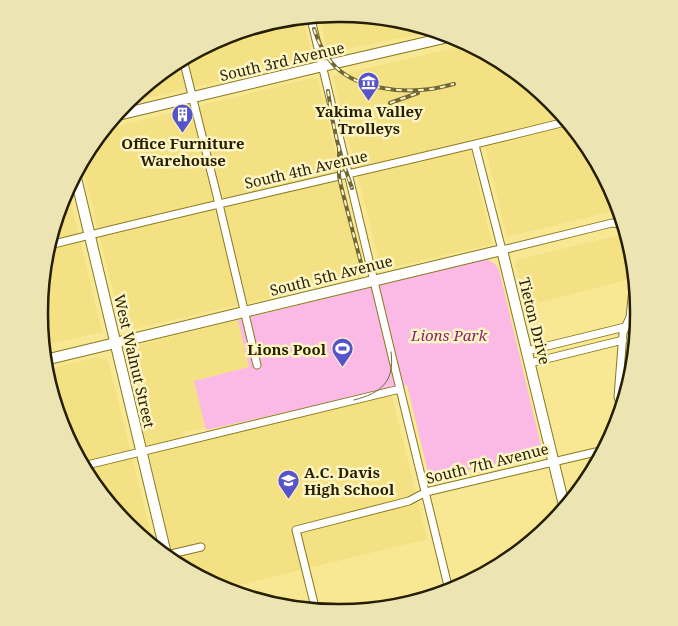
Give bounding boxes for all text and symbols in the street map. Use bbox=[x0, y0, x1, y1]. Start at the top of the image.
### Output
street label: South 3rd Avenue bbox=[218, 37, 346, 85]
museum icon: Yakima Valley Trolleys bbox=[357, 71, 381, 102]
place label: Yakima Valley Trolleys bbox=[315, 101, 423, 138]
building icon: Office Furniture Warehouse bbox=[171, 103, 195, 134]
place label: Office Furniture Warehouse bbox=[121, 133, 245, 170]
street label: South 4th Avenue bbox=[242, 145, 370, 193]
street label: South 5th Avenue bbox=[268, 250, 394, 300]
street label: Tieton Drive bbox=[515, 275, 555, 367]
street label: West Walnut Street bbox=[110, 292, 160, 430]
park label: Lions Park bbox=[410, 325, 487, 345]
sports icon: Lions Pool bbox=[330, 337, 354, 368]
place label: Lions Pool bbox=[247, 339, 327, 359]
street label: South 7th Avenue bbox=[424, 438, 550, 488]
place label: A.C. Davis High School bbox=[304, 462, 395, 499]
school or university icon: A.C. Davis High School bbox=[276, 469, 300, 500]

